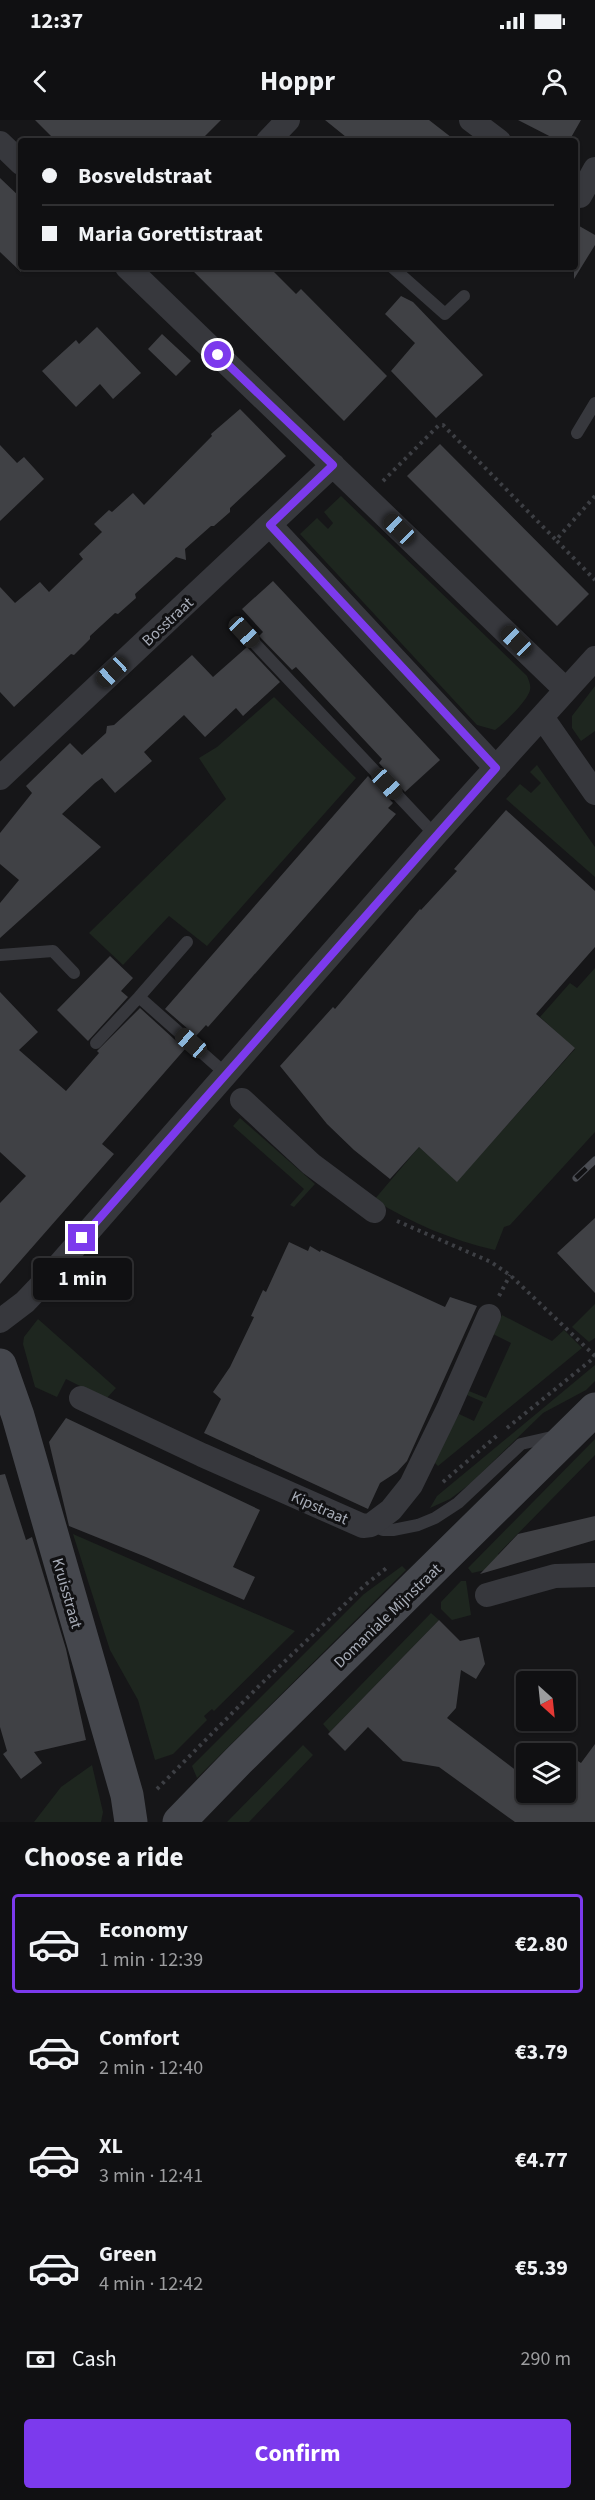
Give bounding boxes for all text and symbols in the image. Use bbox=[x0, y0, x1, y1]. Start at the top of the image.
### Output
text: 12:37 bbox=[30, 5, 83, 37]
text: Hoppr bbox=[260, 62, 335, 101]
icon: back bbox=[24, 65, 57, 98]
icon: person bbox=[538, 65, 571, 98]
text: Bosveldstraat bbox=[78, 160, 212, 192]
text: Maria Gorettistraat bbox=[78, 218, 263, 250]
route start bbox=[204, 341, 231, 368]
car bbox=[380, 510, 418, 548]
street label: Bosstraat bbox=[137, 592, 199, 651]
car bbox=[225, 613, 263, 651]
car bbox=[497, 622, 535, 660]
car bbox=[93, 653, 131, 691]
car bbox=[368, 765, 406, 803]
car bbox=[172, 1024, 210, 1062]
route end bbox=[68, 1224, 95, 1251]
callout: 1 min bbox=[32, 1259, 132, 1301]
text: 1 min bbox=[58, 1265, 107, 1293]
street label: Kipstraat bbox=[288, 1486, 352, 1530]
street label: Kruisstraat bbox=[46, 1555, 88, 1632]
street label: Domaniale Mijnstraat bbox=[329, 1558, 447, 1673]
north arrow bbox=[516, 1671, 576, 1731]
map controls bbox=[516, 1671, 576, 1803]
button: layers bbox=[516, 1743, 576, 1803]
text: Choose a ride bbox=[24, 1838, 184, 1877]
text: Economy bbox=[99, 1914, 188, 1946]
icon: car bbox=[27, 1917, 81, 1971]
text: €2.80 bbox=[515, 1928, 568, 1960]
text: 1 min · 12:39 bbox=[99, 1946, 203, 1974]
text: Comfort bbox=[99, 2022, 180, 2054]
icon: car bbox=[27, 2025, 81, 2079]
text: €3.79 bbox=[515, 2036, 568, 2068]
text: 2 min · 12:40 bbox=[99, 2054, 203, 2082]
text: XL bbox=[99, 2130, 123, 2162]
icon: car bbox=[27, 2133, 81, 2187]
text: €4.77 bbox=[515, 2144, 568, 2176]
text: 3 min · 12:41 bbox=[99, 2162, 203, 2190]
text: Green bbox=[99, 2238, 157, 2270]
icon: car bbox=[27, 2241, 81, 2295]
text: €5.39 bbox=[515, 2252, 568, 2284]
text: 4 min · 12:42 bbox=[99, 2270, 203, 2298]
icon: cash bbox=[24, 2343, 57, 2376]
text: Cash bbox=[72, 2343, 117, 2375]
text: 290 m bbox=[521, 2345, 571, 2373]
button: Confirm bbox=[24, 2419, 571, 2488]

